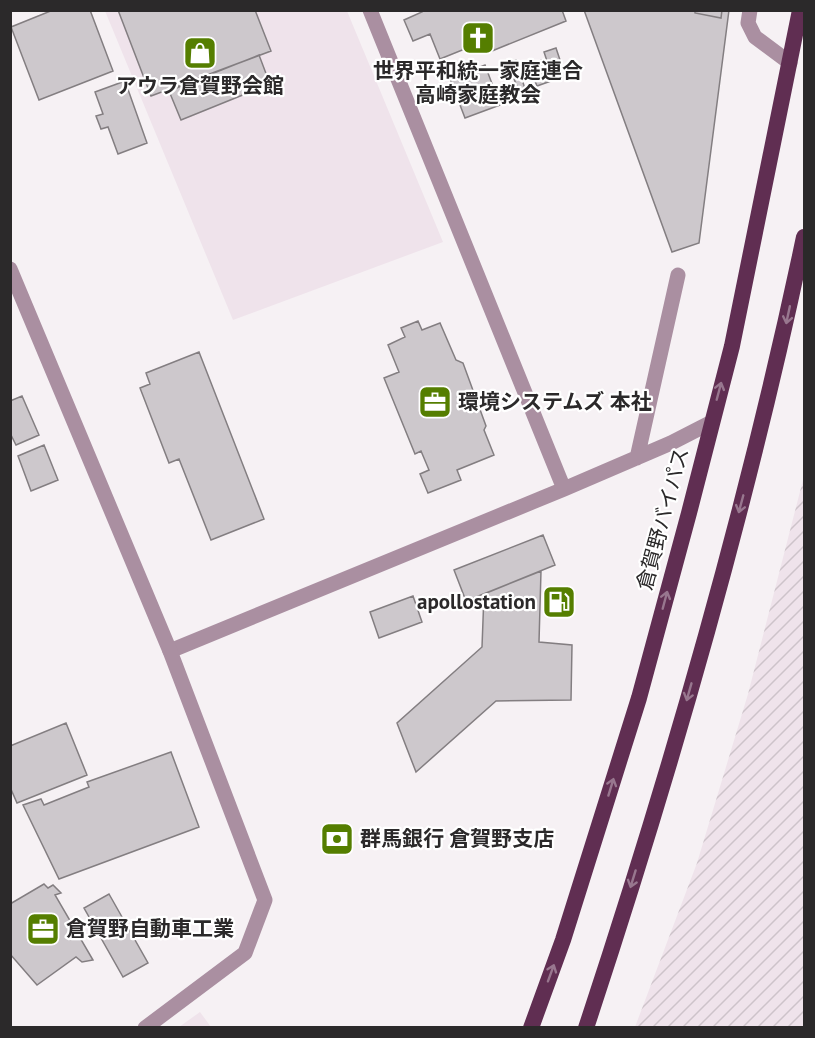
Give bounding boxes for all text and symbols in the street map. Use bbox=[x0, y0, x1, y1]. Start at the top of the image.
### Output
church icon: 世界平和統一家庭連合 高崎家庭教会 bbox=[460, 20, 496, 56]
shop icon: アウラ倉賀野会館 bbox=[182, 35, 218, 71]
place label: 世界平和統一家庭連合 高崎家庭教会 bbox=[373, 57, 583, 108]
place label: アウラ倉賀野会館 bbox=[116, 72, 284, 99]
one-way arrow bbox=[782, 304, 793, 324]
one-way arrow bbox=[714, 382, 726, 401]
office icon: 環境システムズ 本社 bbox=[417, 384, 453, 420]
place label: 環境システムズ 本社 bbox=[458, 388, 652, 415]
street label: 倉賀野バイパス bbox=[631, 445, 695, 593]
one-way arrow bbox=[735, 494, 747, 513]
fuel station icon: apollostation bbox=[541, 584, 577, 620]
place label: apollostation bbox=[417, 588, 536, 615]
one-way arrow bbox=[660, 591, 671, 610]
one-way arrow bbox=[683, 682, 695, 701]
one-way arrow bbox=[606, 778, 617, 797]
bank icon: 群馬銀行 倉賀野支店 bbox=[319, 821, 355, 857]
place label: 群馬銀行 倉賀野支店 bbox=[360, 825, 554, 852]
one-way arrow bbox=[627, 869, 638, 888]
office icon: 倉賀野自動車工業 bbox=[25, 911, 61, 947]
place label: 倉賀野自動車工業 bbox=[66, 915, 234, 942]
one-way arrow bbox=[547, 964, 558, 982]

